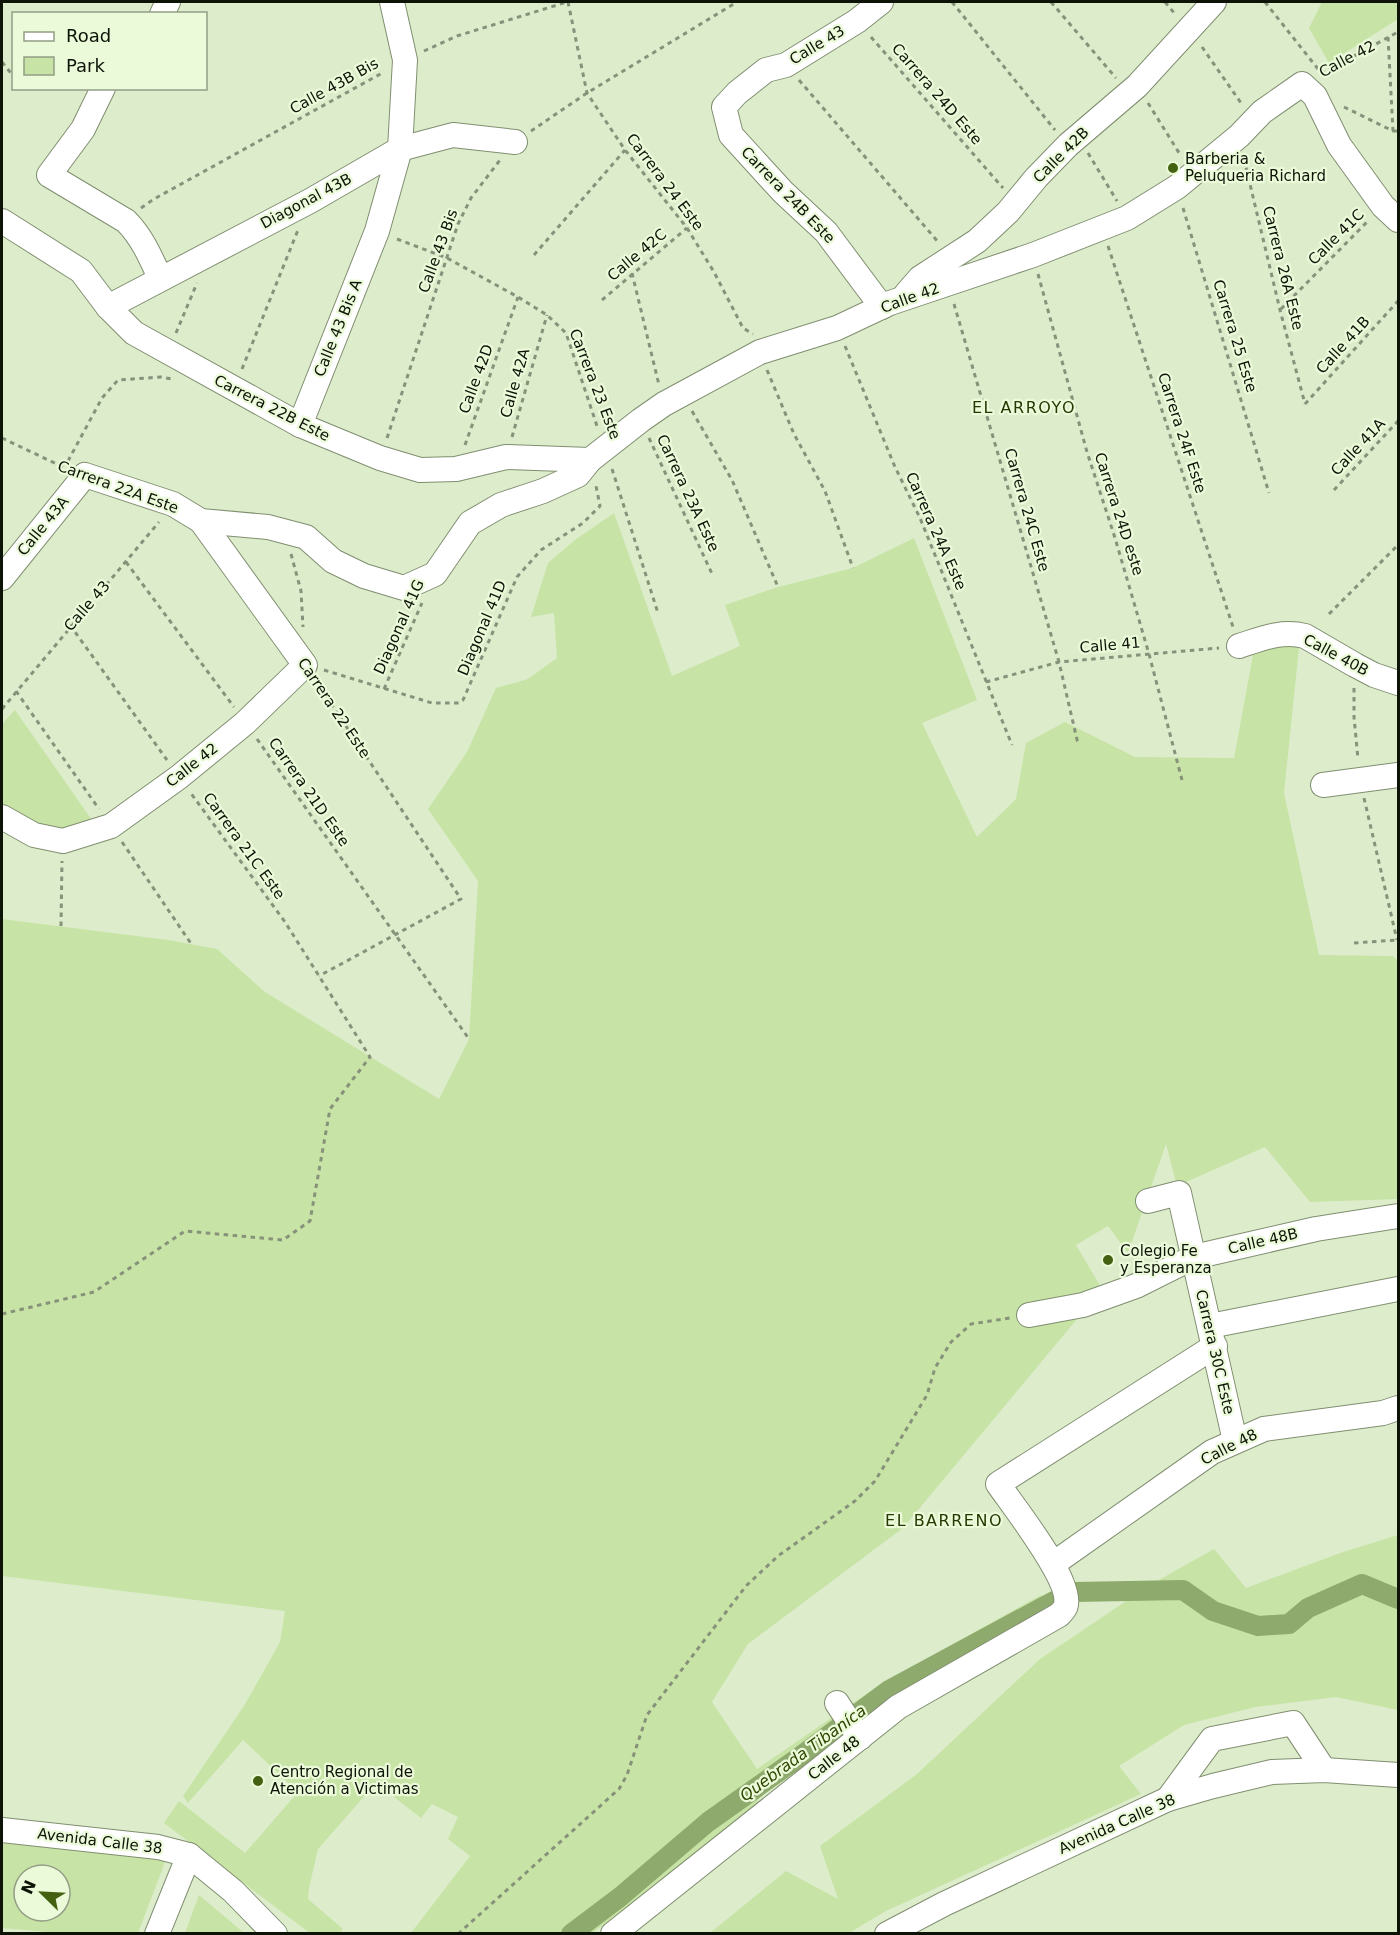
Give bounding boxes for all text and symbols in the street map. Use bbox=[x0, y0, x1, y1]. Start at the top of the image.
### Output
legend bbox=[12, 12, 207, 90]
street label: Calle 43 bbox=[786, 22, 848, 68]
text: Road bbox=[66, 25, 111, 46]
street label: Calle 42 bbox=[1316, 37, 1378, 81]
street label: Carrera 24D Este bbox=[888, 40, 986, 148]
street label: Calle 43B Bis bbox=[287, 54, 382, 118]
text: Park bbox=[66, 55, 105, 76]
street label: Calle 42B bbox=[1029, 123, 1093, 187]
street label: Carrera 24 Este bbox=[623, 130, 707, 234]
street label: Carrera 24B Este bbox=[737, 143, 839, 247]
place label: Barberia & Peluqueria Richard bbox=[1185, 150, 1326, 185]
marker: Barberia & Peluqueria Richard bbox=[1166, 161, 1180, 175]
street label: Diagonal 43B bbox=[257, 169, 355, 233]
street label: Carrera 26A Este bbox=[1259, 204, 1307, 332]
street label: Calle 41C bbox=[1304, 205, 1368, 269]
street label: Calle 43 Bis bbox=[414, 206, 462, 295]
street label: Calle 42C bbox=[604, 225, 670, 285]
street label: Calle 43 Bis A bbox=[310, 276, 366, 379]
street label: Carrera 25 Este bbox=[1209, 277, 1261, 395]
street label: Calle 42 bbox=[878, 279, 942, 317]
street label: Calle 41B bbox=[1312, 312, 1374, 378]
street label: Carrera 23 Este bbox=[566, 326, 624, 442]
street label: Calle 42D bbox=[455, 342, 497, 416]
street label: Calle 42A bbox=[497, 346, 534, 420]
street label: Carrera 24F Este bbox=[1154, 370, 1210, 496]
street label: Carrera 22B Este bbox=[211, 371, 333, 445]
district label: EL ARROYO bbox=[972, 398, 1076, 417]
street label: Calle 41A bbox=[1327, 414, 1389, 479]
street label: Carrera 23A Este bbox=[653, 432, 723, 554]
street label: Carrera 24C Este bbox=[1001, 446, 1053, 574]
street label: Carrera 24D este bbox=[1091, 450, 1147, 578]
street label: Carrera 22A Este bbox=[55, 457, 181, 517]
street label: Carrera 24A Este bbox=[902, 469, 970, 593]
street label: Calle 43A bbox=[14, 492, 73, 559]
street label: Calle 43 bbox=[60, 577, 114, 635]
street label: Diagonal 41G bbox=[370, 577, 428, 677]
street label: Diagonal 41D bbox=[454, 578, 510, 678]
street label: Calle 40B bbox=[1300, 630, 1372, 680]
street label: Calle 41 bbox=[1079, 633, 1141, 657]
street label: Carrera 22 Este bbox=[294, 654, 374, 762]
street label: Carrera 21D Este bbox=[265, 734, 353, 850]
street label: Calle 42 bbox=[162, 739, 222, 791]
street label: Carrera 21C Este bbox=[199, 789, 289, 903]
street label: Calle 48B bbox=[1226, 1224, 1300, 1258]
place label: Colegio Fe y Esperanza bbox=[1120, 1242, 1212, 1277]
marker: Colegio Fe y Esperanza bbox=[1101, 1253, 1115, 1267]
street label: Carrera 30C Este bbox=[1192, 1288, 1238, 1416]
street label: Calle 48 bbox=[1198, 1425, 1260, 1469]
district label: EL BARRENO bbox=[885, 1511, 1003, 1530]
water label: Quebrada Tibaníca bbox=[736, 1701, 870, 1805]
street label: Calle 48 bbox=[804, 1732, 864, 1784]
place label: Centro Regional de Atención a Victimas bbox=[270, 1763, 419, 1798]
marker: Centro Regional de Atención a Victimas bbox=[251, 1774, 265, 1788]
street label: Avenida Calle 38 bbox=[1056, 1790, 1178, 1858]
street label: Avenida Calle 38 bbox=[37, 1824, 163, 1858]
north arrow bbox=[12, 1863, 72, 1923]
text: N bbox=[17, 1877, 40, 1897]

